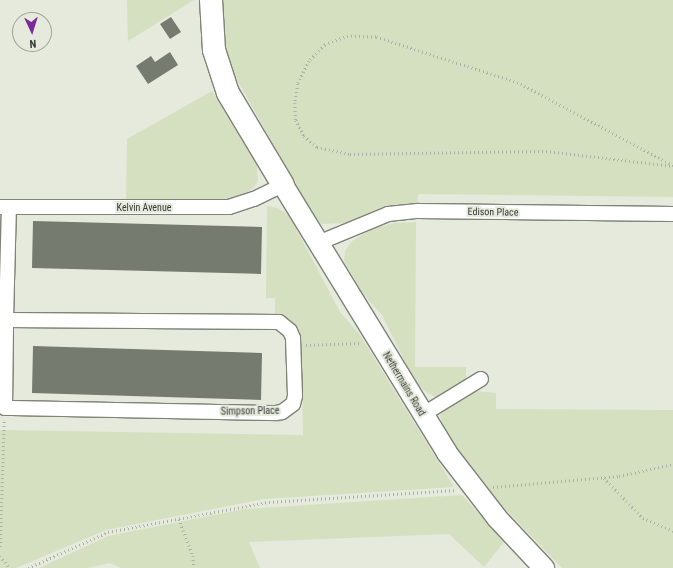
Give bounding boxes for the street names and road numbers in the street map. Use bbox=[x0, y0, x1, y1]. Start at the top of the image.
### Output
street label: Kelvin Avenue bbox=[117, 202, 171, 214]
street label: Edison Place bbox=[468, 206, 518, 218]
street label: Nethermains Road bbox=[380, 350, 428, 418]
street label: Simpson Place bbox=[221, 404, 279, 418]

